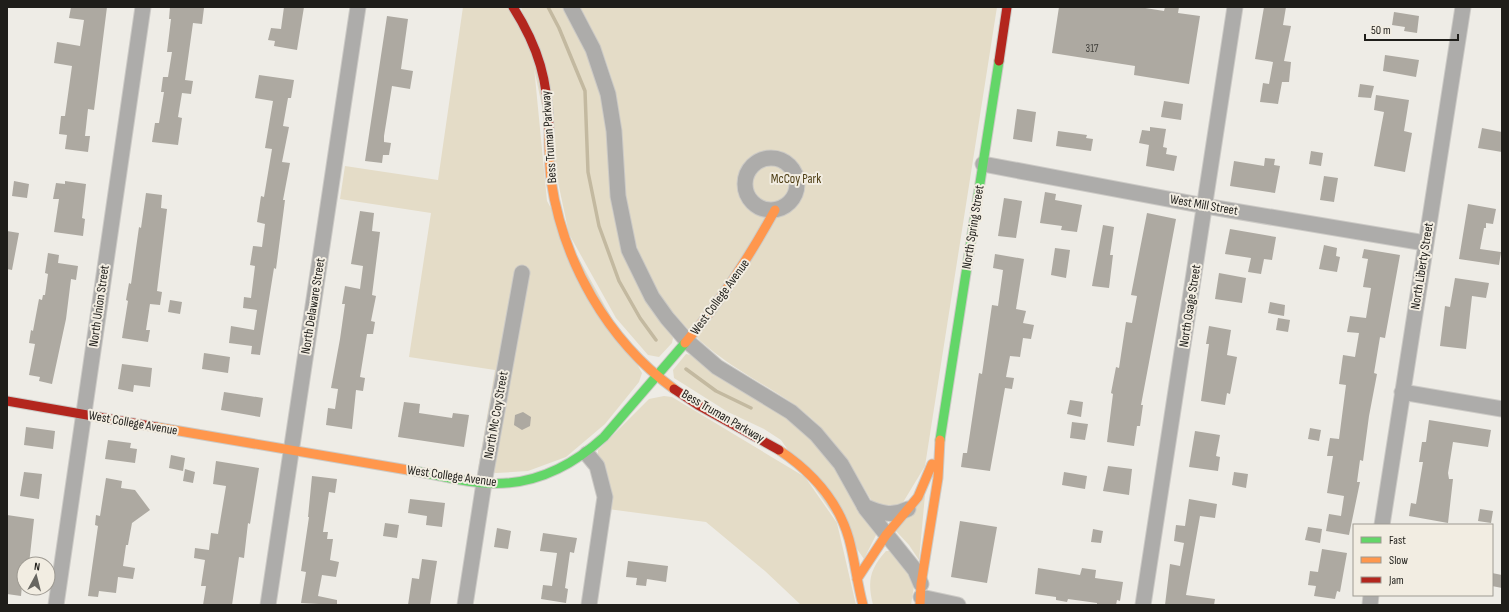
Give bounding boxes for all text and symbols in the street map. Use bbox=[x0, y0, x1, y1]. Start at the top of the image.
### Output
scale bar bbox=[1365, 16, 1458, 42]
text: 50 m bbox=[1371, 23, 1391, 38]
house number: 317 bbox=[1086, 42, 1099, 55]
street label: Bess Truman Parkway bbox=[538, 90, 560, 184]
park label: McCoy Park bbox=[771, 171, 821, 187]
street label: North Spring Street bbox=[958, 184, 988, 270]
street label: West Mill Street bbox=[1169, 191, 1239, 219]
street label: North Liberty Street bbox=[1407, 221, 1437, 311]
street label: West College Avenue bbox=[687, 256, 753, 338]
street label: North Delaware Street bbox=[298, 257, 328, 355]
street label: North Union Street bbox=[85, 264, 113, 348]
street label: North Osage Street bbox=[1176, 264, 1204, 348]
street label: North Mc Coy Street bbox=[480, 370, 512, 460]
street label: Bess Truman Parkway bbox=[679, 386, 767, 446]
street label: West College Avenue bbox=[87, 407, 179, 439]
street label: West College Avenue bbox=[406, 462, 498, 490]
legend bbox=[1353, 524, 1493, 596]
text: Fast bbox=[1389, 533, 1406, 548]
text: Slow bbox=[1389, 553, 1408, 568]
north arrow bbox=[16, 556, 56, 596]
text: N bbox=[33, 560, 41, 573]
text: Jam bbox=[1388, 573, 1404, 588]

